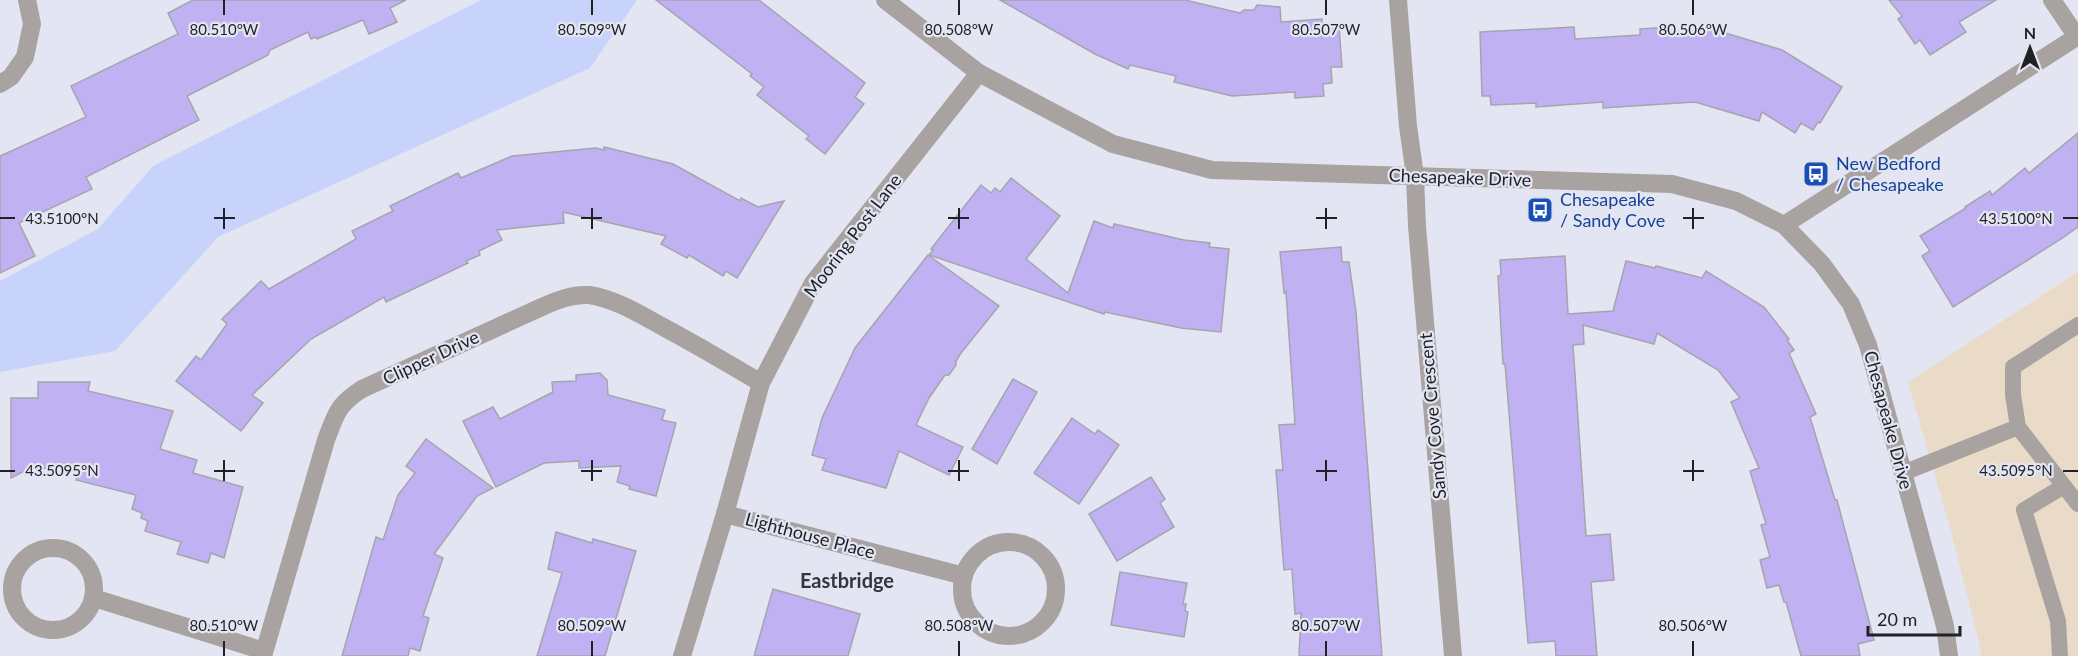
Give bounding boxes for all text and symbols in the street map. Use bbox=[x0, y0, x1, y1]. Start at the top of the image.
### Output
north arrow bbox=[2000, 18, 2060, 78]
text: 80.510°W bbox=[190, 20, 259, 38]
text: 80.509°W bbox=[558, 20, 627, 38]
text: 80.508°W bbox=[925, 20, 994, 38]
text: 80.507°W bbox=[1292, 20, 1361, 38]
text: 80.506°W bbox=[1659, 20, 1728, 38]
text: N bbox=[2024, 23, 2036, 42]
place label: New Bedford / Chesapeake bbox=[1836, 152, 1944, 195]
bus stop icon: New Bedford / Chesapeake bbox=[1801, 159, 1831, 189]
street label: Chesapeake Drive bbox=[1388, 164, 1532, 190]
street label: Mooring Post Lane bbox=[799, 169, 906, 301]
place label: Chesapeake / Sandy Cove bbox=[1560, 188, 1665, 231]
bus stop icon: Chesapeake / Sandy Cove bbox=[1525, 195, 1555, 225]
text: 43.5100°N bbox=[25, 209, 99, 227]
text: 43.5100°N bbox=[1979, 209, 2053, 227]
street label: Clipper Drive bbox=[379, 325, 482, 389]
street label: Sandy Cove Crescent bbox=[1414, 331, 1450, 500]
street label: Chesapeake Drive bbox=[1860, 348, 1918, 491]
text: 43.5095°N bbox=[25, 461, 99, 479]
text: 43.5095°N bbox=[1979, 461, 2053, 479]
street label: Lighthouse Place bbox=[743, 507, 878, 563]
district label: Eastbridge bbox=[800, 568, 894, 592]
scale bar bbox=[1868, 599, 1960, 637]
text: 20 m bbox=[1877, 608, 1917, 630]
text: 80.510°W bbox=[190, 616, 259, 634]
text: 80.509°W bbox=[558, 616, 627, 634]
text: 80.508°W bbox=[925, 616, 994, 634]
text: 80.507°W bbox=[1292, 616, 1361, 634]
text: 80.506°W bbox=[1659, 616, 1728, 634]

